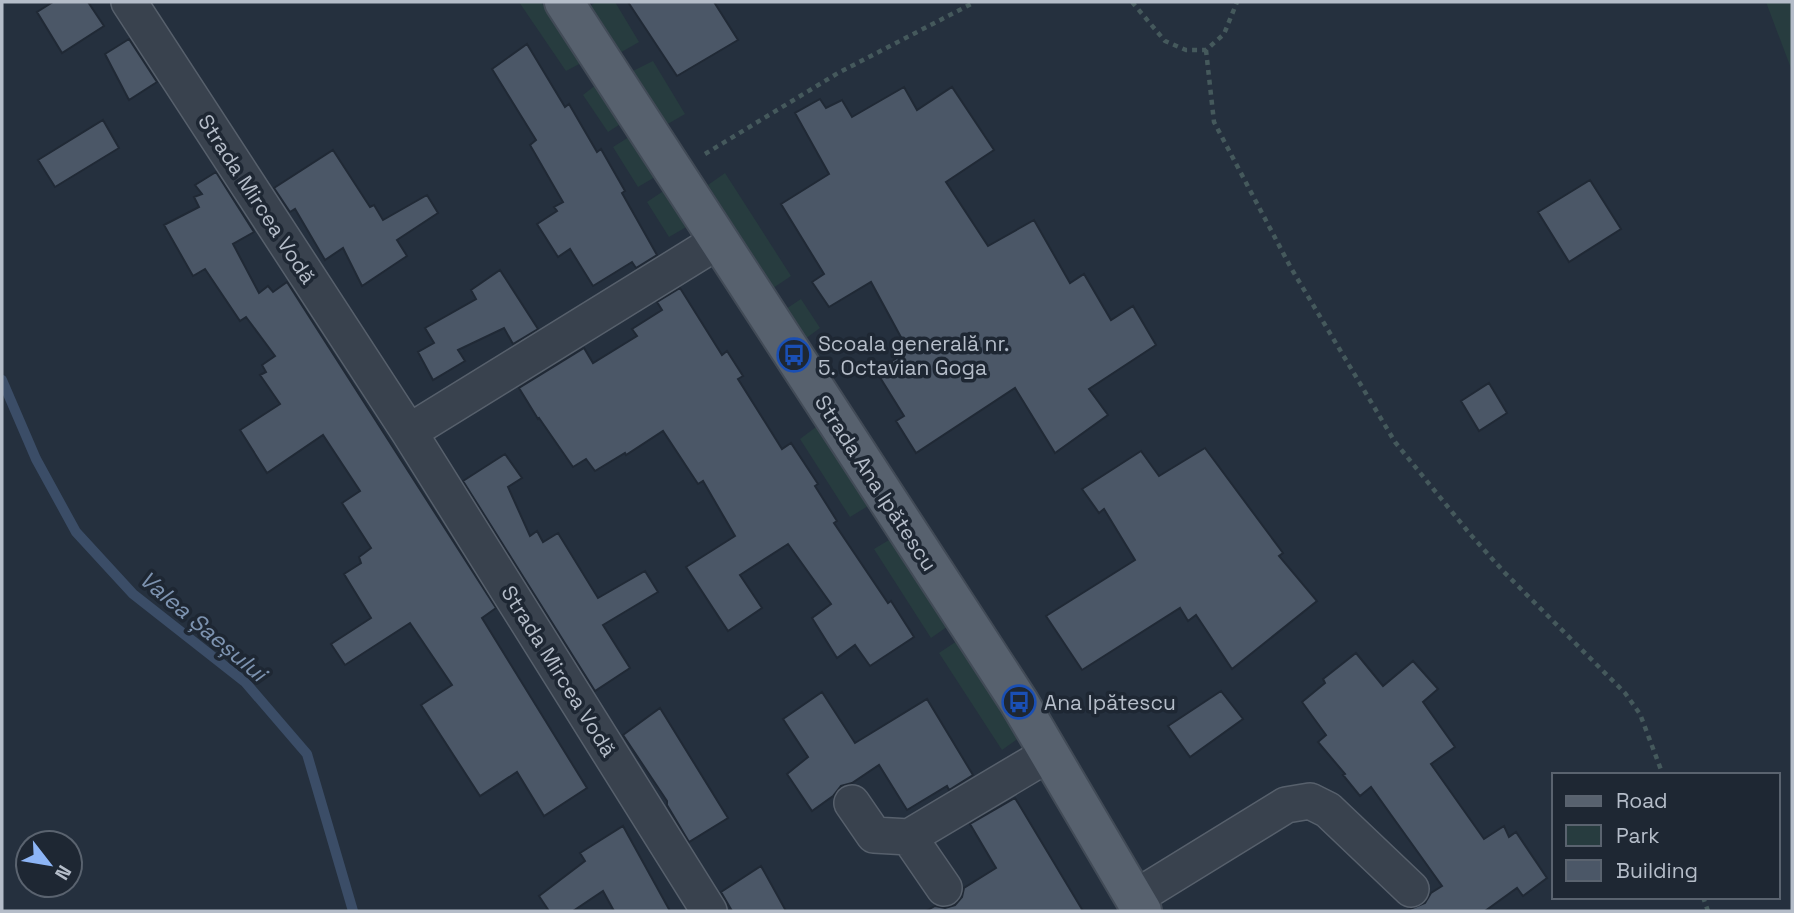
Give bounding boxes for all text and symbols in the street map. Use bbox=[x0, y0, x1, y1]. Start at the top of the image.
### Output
street label: Strada Mircea Vodă bbox=[192, 109, 322, 289]
place label: Scoala generală nr. 5. Octavian Goga bbox=[818, 330, 1009, 381]
bus stop icon: Scoala generală nr. 5. Octavian Goga bbox=[775, 336, 813, 374]
street label: Strada Ana Ipătescu bbox=[809, 390, 943, 576]
water label: Valea Șaeșului bbox=[133, 564, 275, 690]
street label: Strada Mircea Vodă bbox=[495, 580, 623, 762]
bus stop icon: Ana Ipătescu bbox=[1000, 683, 1038, 721]
place label: Ana Ipătescu bbox=[1044, 689, 1176, 716]
legend bbox=[1552, 773, 1780, 899]
text: Road bbox=[1616, 787, 1668, 814]
text: Park bbox=[1616, 822, 1660, 849]
north arrow bbox=[14, 829, 84, 899]
text: Building bbox=[1616, 857, 1698, 884]
text: N bbox=[49, 861, 77, 884]

